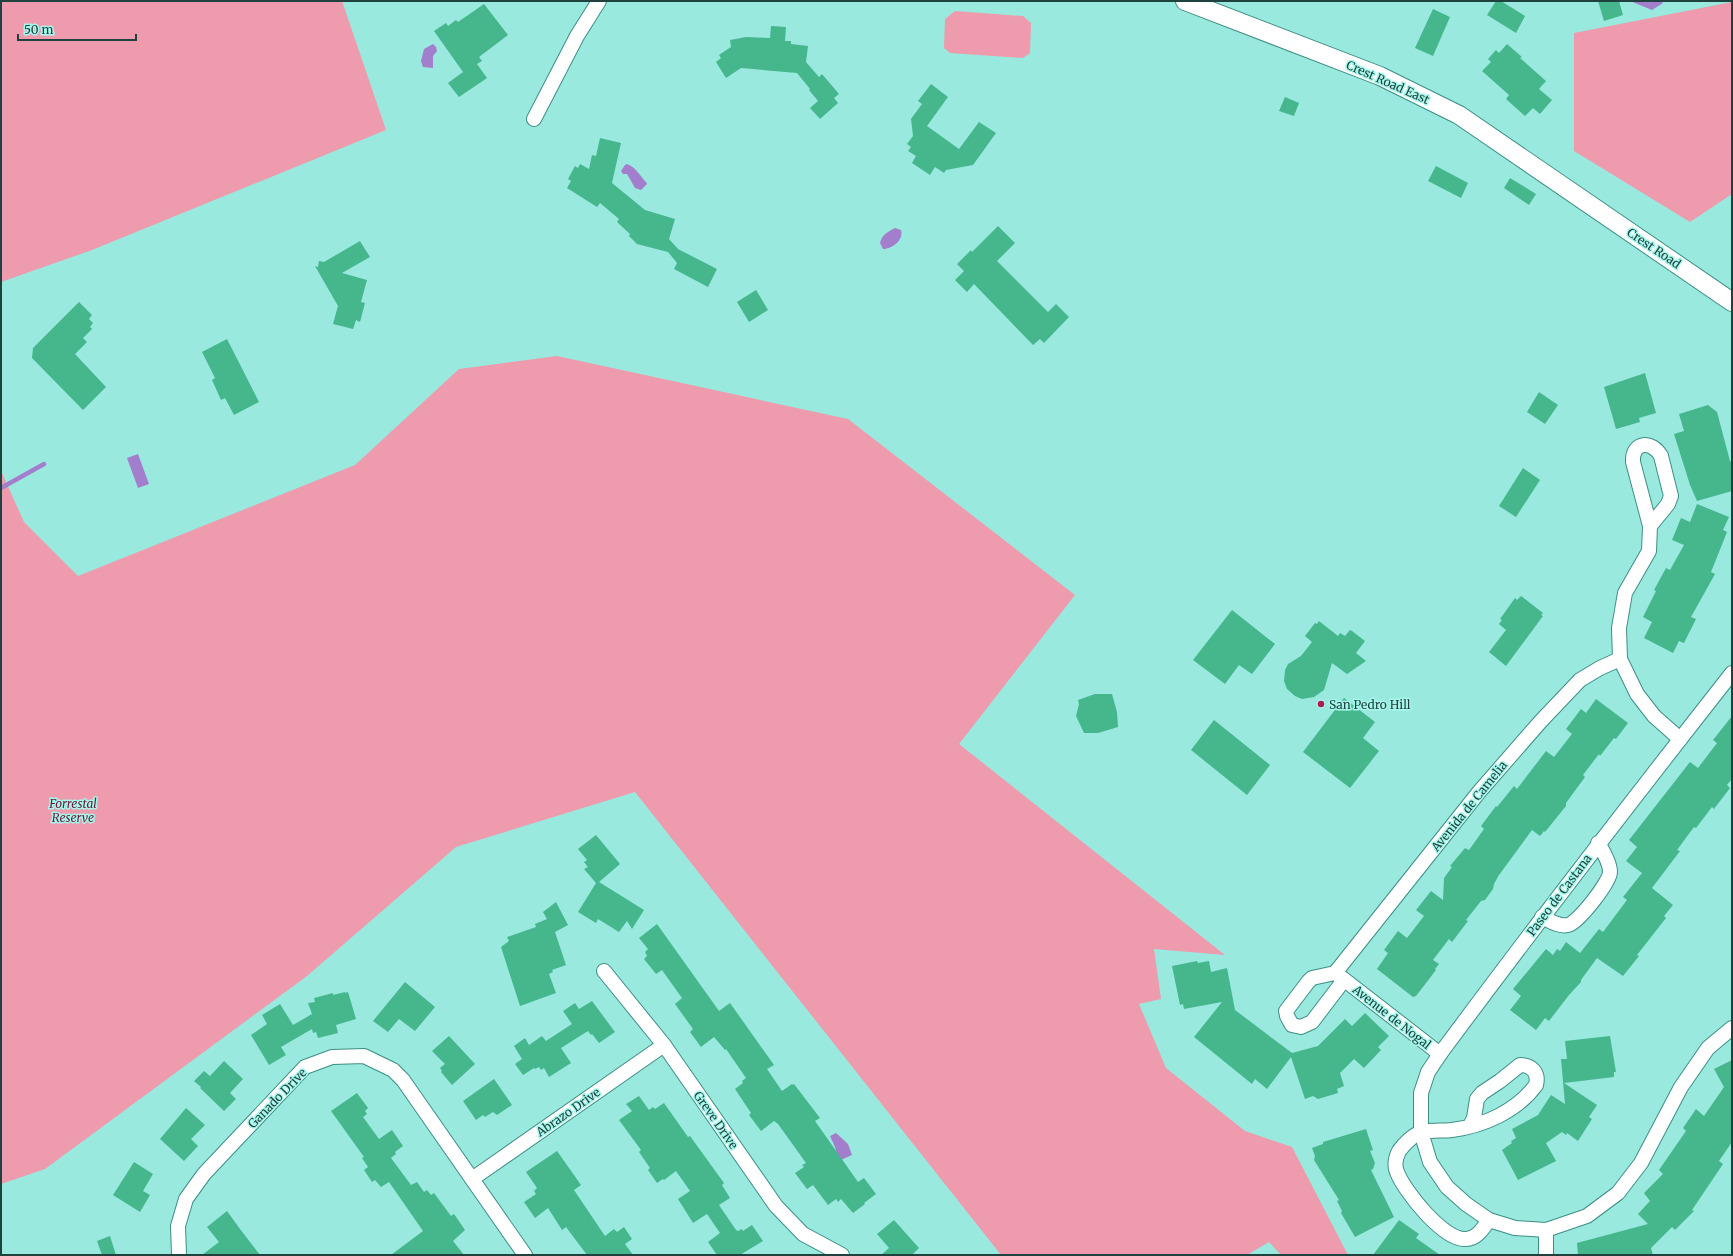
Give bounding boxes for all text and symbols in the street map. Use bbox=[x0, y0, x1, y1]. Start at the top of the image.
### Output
scale bar bbox=[18, 16, 136, 42]
text: 50 m bbox=[24, 22, 53, 37]
street label: Crest Road East bbox=[1344, 57, 1432, 107]
street label: Crest Road bbox=[1624, 225, 1684, 271]
place label: San Pedro Hill bbox=[1329, 697, 1411, 712]
marker: San Pedro Hill bbox=[1316, 699, 1326, 709]
street label: Avenida de Camelia bbox=[1427, 757, 1510, 855]
park label: Forrestal Reserve bbox=[48, 796, 97, 825]
street label: Paseo de Castana bbox=[1523, 851, 1595, 939]
street label: Avenue de Nogal bbox=[1349, 981, 1434, 1052]
street label: Ganado Drive bbox=[245, 1065, 309, 1131]
street label: Abrazo Drive bbox=[532, 1084, 603, 1140]
street label: Greve Drive bbox=[691, 1088, 741, 1152]

